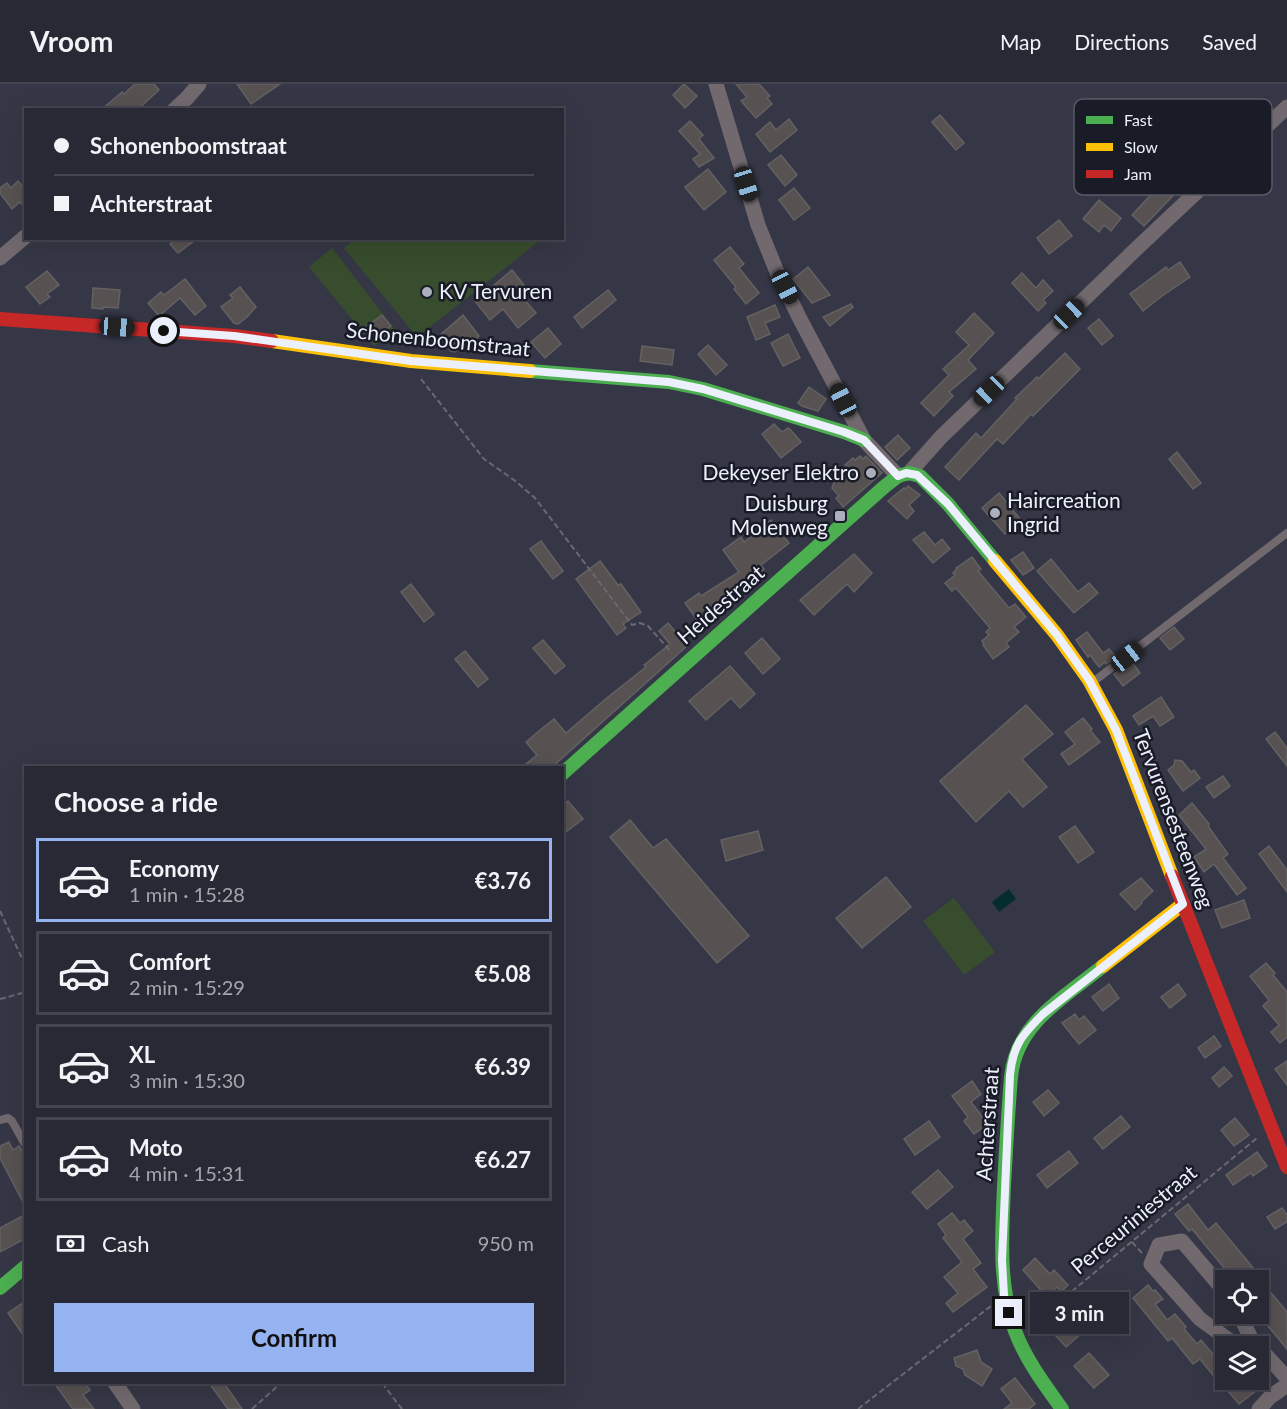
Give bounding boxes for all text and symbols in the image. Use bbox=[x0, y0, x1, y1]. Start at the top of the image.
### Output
text: Vroom bbox=[30, 24, 114, 58]
text: Map bbox=[1000, 29, 1041, 54]
text: Directions bbox=[1074, 29, 1169, 54]
text: Saved bbox=[1202, 29, 1257, 54]
legend bbox=[1074, 99, 1272, 195]
text: Fast bbox=[1124, 110, 1153, 129]
text: Schonenboomstraat bbox=[90, 132, 287, 159]
text: Slow bbox=[1124, 137, 1158, 156]
car bbox=[732, 164, 760, 204]
text: Jam bbox=[1124, 164, 1152, 183]
text: Achterstraat bbox=[90, 190, 212, 217]
car bbox=[769, 267, 801, 307]
place label: KV Tervuren bbox=[439, 278, 552, 303]
marker: KV Tervuren bbox=[420, 285, 434, 299]
car bbox=[1050, 295, 1088, 333]
street label: Schonenboomstraat bbox=[345, 316, 532, 361]
car bbox=[98, 317, 136, 337]
route start bbox=[150, 317, 177, 344]
car bbox=[970, 372, 1008, 410]
car bbox=[827, 380, 859, 420]
place label: Dekeyser Elektro bbox=[702, 459, 859, 484]
marker: Dekeyser Elektro bbox=[864, 466, 878, 480]
place label: Haircreation Ingrid bbox=[1007, 487, 1121, 536]
place label: Duisburg Molenweg bbox=[731, 490, 828, 539]
marker: Haircreation Ingrid bbox=[988, 506, 1002, 520]
marker: Duisburg Molenweg bbox=[833, 509, 847, 523]
street label: Heidestraat bbox=[671, 559, 769, 648]
car bbox=[1107, 639, 1147, 675]
street label: Tervurensesteenweg bbox=[1129, 725, 1220, 912]
text: Choose a ride bbox=[54, 785, 218, 818]
icon: car bbox=[57, 853, 111, 907]
text: Economy bbox=[129, 855, 219, 882]
text: €3.76 bbox=[475, 867, 531, 894]
text: 1 min · 15:28 bbox=[129, 882, 245, 906]
icon: car bbox=[57, 946, 111, 1000]
text: Comfort bbox=[129, 948, 211, 975]
text: €5.08 bbox=[475, 960, 531, 987]
text: 2 min · 15:29 bbox=[129, 975, 245, 999]
icon: car bbox=[57, 1039, 111, 1093]
text: XL bbox=[129, 1041, 155, 1068]
text: €6.39 bbox=[475, 1053, 531, 1080]
street label: Achterstraat bbox=[970, 1066, 1003, 1182]
text: 3 min · 15:30 bbox=[129, 1068, 245, 1092]
icon: car bbox=[57, 1132, 111, 1186]
text: Moto bbox=[129, 1134, 183, 1161]
text: €6.27 bbox=[475, 1146, 531, 1173]
street label: Perceuriniestraat bbox=[1065, 1159, 1201, 1279]
text: 4 min · 15:31 bbox=[129, 1161, 245, 1185]
icon: cash bbox=[54, 1227, 87, 1260]
text: Cash bbox=[102, 1230, 149, 1257]
text: 950 m bbox=[478, 1231, 534, 1255]
map controls bbox=[1215, 1270, 1269, 1390]
button: locate bbox=[1215, 1270, 1269, 1324]
callout: 3 min bbox=[1030, 1292, 1129, 1334]
route end bbox=[995, 1299, 1022, 1326]
text: 3 min bbox=[1055, 1301, 1104, 1325]
button: Confirm bbox=[54, 1303, 534, 1372]
button: layers bbox=[1215, 1336, 1269, 1390]

